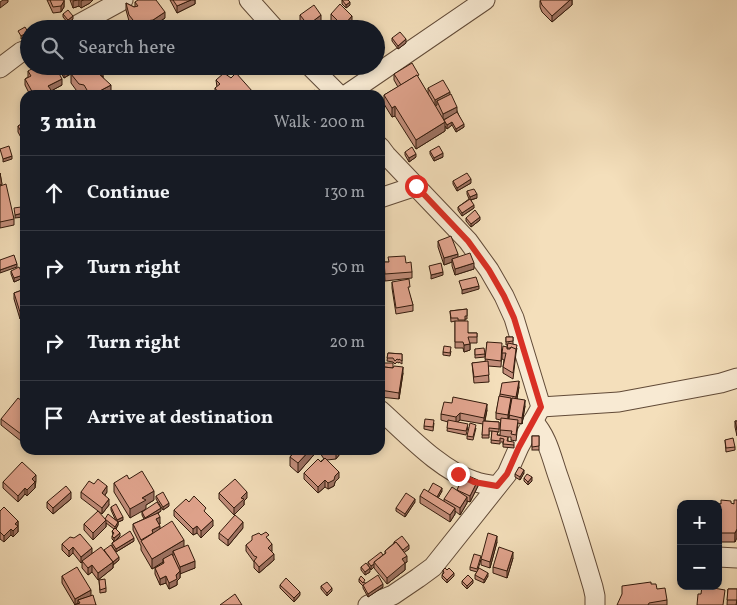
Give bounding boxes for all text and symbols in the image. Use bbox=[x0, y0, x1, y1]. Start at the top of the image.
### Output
search box bbox=[20, 20, 385, 75]
icon: search bbox=[38, 34, 66, 62]
text: Search here bbox=[78, 35, 175, 61]
text: 3 min bbox=[40, 108, 96, 137]
text: Walk · 200 m bbox=[274, 112, 365, 134]
route start bbox=[405, 175, 428, 198]
icon: ahead bbox=[40, 179, 68, 207]
text: Continue bbox=[87, 180, 170, 206]
text: 130 m bbox=[324, 182, 365, 204]
icon: right bbox=[40, 254, 68, 282]
text: Turn right bbox=[87, 255, 180, 281]
text: 50 m bbox=[331, 257, 365, 279]
icon: right bbox=[40, 329, 68, 357]
text: Turn right bbox=[87, 330, 180, 356]
text: 20 m bbox=[330, 332, 365, 354]
icon: arrive bbox=[40, 404, 68, 432]
text: Arrive at destination bbox=[87, 405, 273, 431]
route end bbox=[447, 463, 470, 486]
map controls bbox=[677, 500, 722, 590]
button: + bbox=[677, 500, 722, 545]
button: − bbox=[677, 545, 722, 590]

